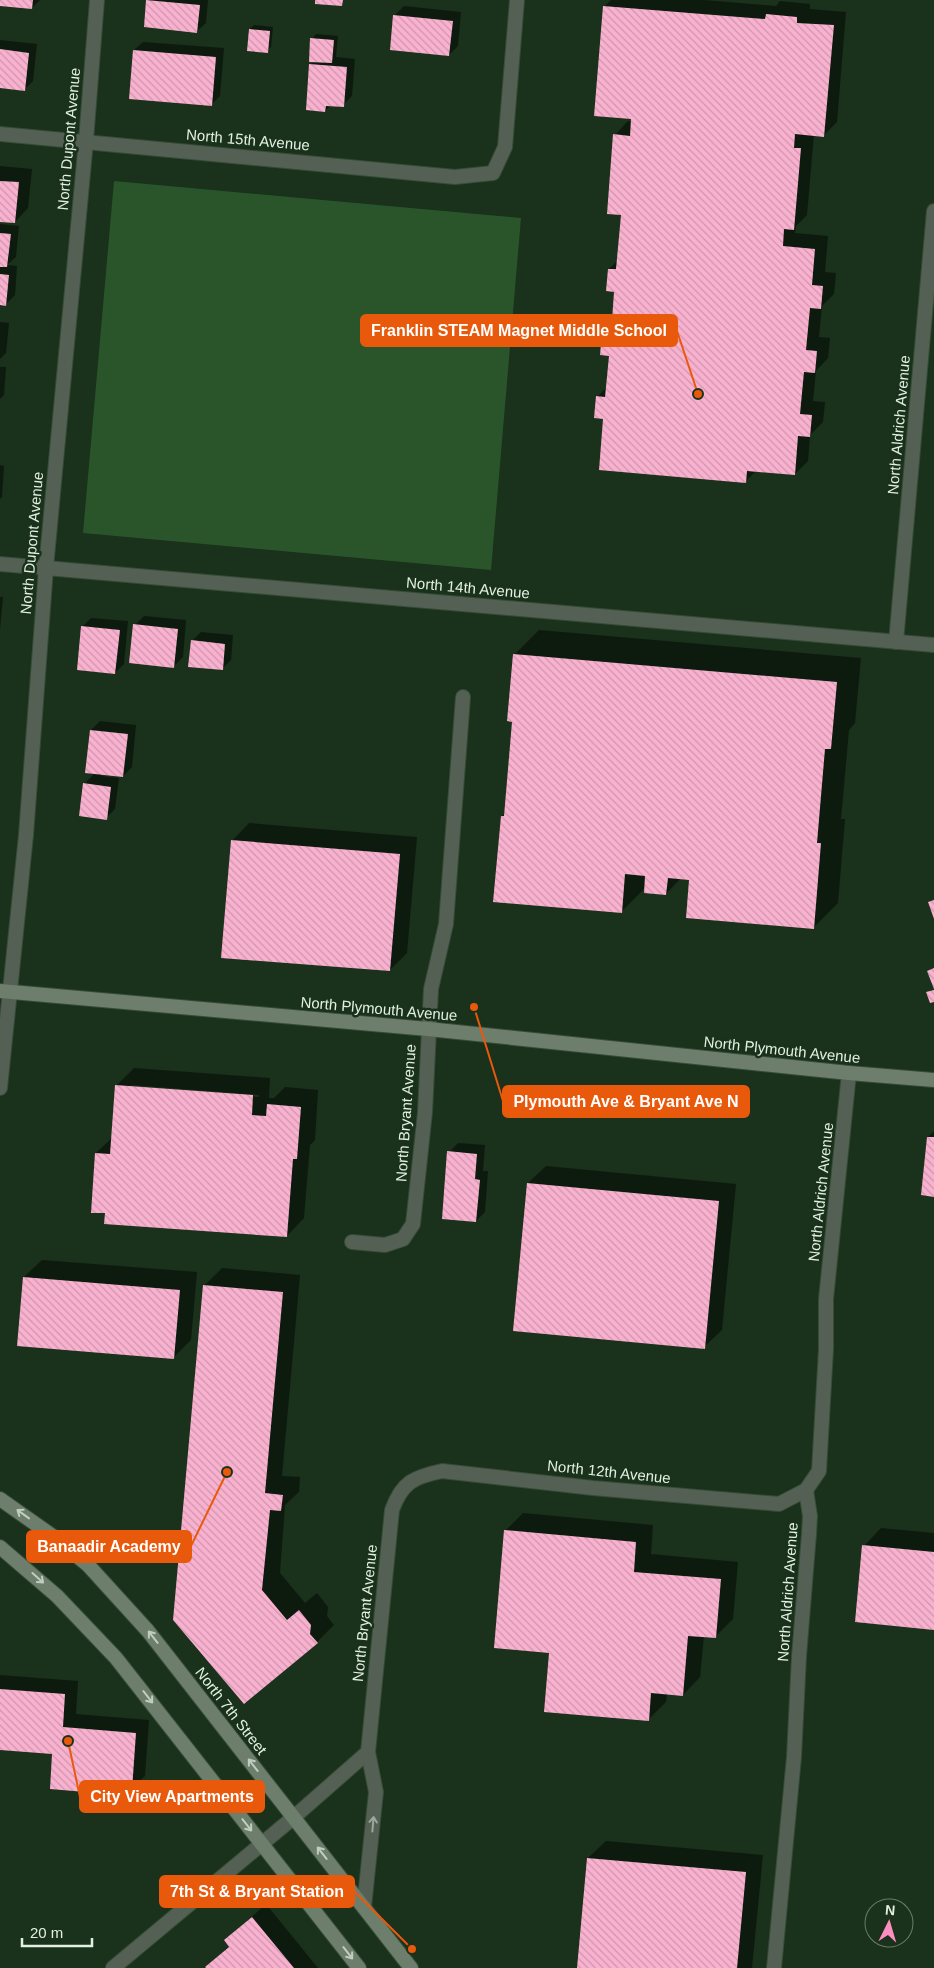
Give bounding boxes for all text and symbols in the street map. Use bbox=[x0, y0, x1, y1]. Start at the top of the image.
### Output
street label: North Dupont Avenue bbox=[54, 67, 83, 211]
street label: North 15th Avenue bbox=[186, 126, 311, 153]
callout: Franklin STEAM Magnet Middle School bbox=[361, 315, 677, 346]
text: Franklin STEAM Magnet Middle School bbox=[371, 322, 667, 339]
street label: North Aldrich Avenue bbox=[884, 355, 913, 495]
street label: North Dupont Avenue bbox=[17, 471, 46, 615]
street label: North 14th Avenue bbox=[406, 574, 531, 601]
street label: North Plymouth Avenue bbox=[300, 993, 458, 1024]
street label: North Plymouth Avenue bbox=[703, 1033, 861, 1066]
street label: North Bryant Avenue bbox=[392, 1043, 419, 1182]
callout: Plymouth Ave & Bryant Ave N bbox=[503, 1086, 749, 1117]
text: Plymouth Ave & Bryant Ave N bbox=[513, 1093, 739, 1110]
street label: North Aldrich Avenue bbox=[805, 1122, 836, 1262]
street label: North 12th Avenue bbox=[547, 1457, 672, 1486]
one-way arrow bbox=[16, 1509, 30, 1519]
street label: North Aldrich Avenue bbox=[774, 1522, 801, 1662]
callout: Banaadir Academy bbox=[27, 1531, 191, 1562]
text: Banaadir Academy bbox=[37, 1538, 181, 1555]
street label: North Bryant Avenue bbox=[349, 1543, 380, 1683]
one-way arrow bbox=[31, 1572, 44, 1584]
one-way arrow bbox=[148, 1630, 158, 1644]
street label: North 7th Street bbox=[192, 1664, 271, 1758]
one-way arrow bbox=[142, 1690, 153, 1703]
one-way arrow bbox=[248, 1758, 258, 1772]
callout: City View Apartments bbox=[80, 1781, 264, 1812]
text: City View Apartments bbox=[90, 1788, 254, 1805]
one-way arrow bbox=[368, 1816, 377, 1832]
one-way arrow bbox=[242, 1819, 253, 1832]
one-way arrow bbox=[317, 1846, 327, 1860]
callout: 7th St & Bryant Station bbox=[160, 1876, 354, 1907]
text: 7th St & Bryant Station bbox=[170, 1883, 344, 1900]
north arrow bbox=[864, 1898, 914, 1948]
text: N bbox=[884, 1902, 896, 1918]
scale bar bbox=[22, 1916, 92, 1948]
text: 20 m bbox=[30, 1924, 63, 1941]
one-way arrow bbox=[342, 1947, 353, 1960]

